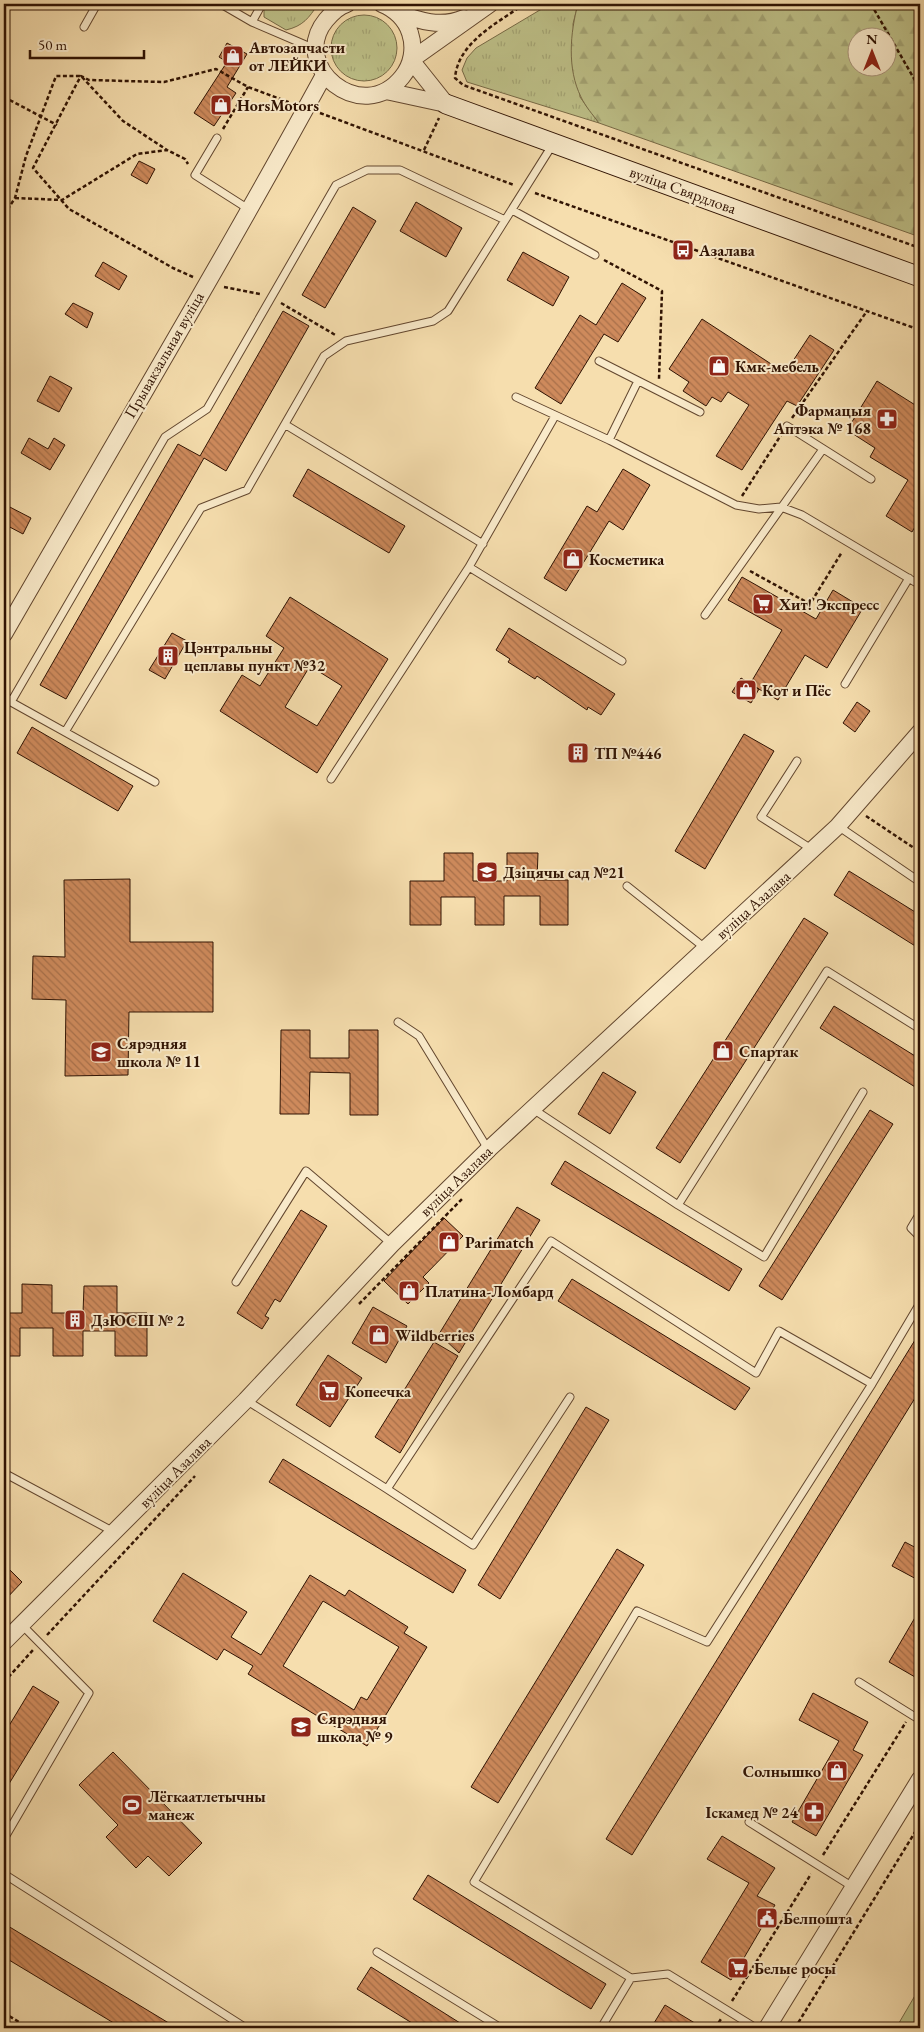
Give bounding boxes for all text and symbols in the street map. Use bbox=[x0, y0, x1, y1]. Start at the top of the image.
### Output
scale bar bbox=[30, 28, 144, 60]
north arrow bbox=[846, 28, 896, 78]
text: N bbox=[866, 30, 878, 48]
text: 50 m bbox=[38, 35, 67, 54]
place label: Автозапчасти от ЛЕЙКИ bbox=[248, 37, 346, 76]
shop icon: Автозапчасти от ЛЕЙКИ bbox=[221, 44, 245, 68]
shop icon: HorsMotors bbox=[209, 93, 233, 117]
place label: HorsMotors bbox=[237, 95, 319, 116]
street label: вуліца Свярдлова bbox=[627, 161, 740, 219]
bus stop icon: Азалава bbox=[671, 238, 695, 262]
place label: Азалава bbox=[698, 240, 756, 261]
street label: Прывакзальная вуліца bbox=[119, 287, 209, 422]
shop icon: Кмк-мебель bbox=[707, 354, 731, 378]
place label: Кмк-мебель bbox=[735, 356, 820, 377]
place label: Фармацыя Аптэка № 168 bbox=[772, 400, 871, 439]
pharmacy icon: Фармацыя Аптэка № 168 bbox=[875, 407, 899, 431]
shop icon: Косметика bbox=[561, 547, 585, 571]
place label: Косметика bbox=[589, 549, 665, 570]
supermarket icon: Хит! Экспресс bbox=[751, 592, 775, 616]
place label: Хит! Экспресс bbox=[778, 594, 880, 615]
place label: Цэнтральны цеплавы пункт №32 bbox=[184, 637, 326, 676]
building icon: Цэнтральны цеплавы пункт №32 bbox=[156, 644, 180, 668]
shop icon: Кот и Пёс bbox=[734, 678, 758, 702]
place label: Кот и Пёс bbox=[762, 680, 831, 701]
building icon: ТП №446 bbox=[566, 741, 590, 765]
place label: ТП №446 bbox=[594, 743, 662, 764]
school or university icon: Дзіцячы сад №21 bbox=[475, 860, 499, 884]
place label: Дзіцячы сад №21 bbox=[503, 862, 625, 883]
street label: вуліца Азалава bbox=[711, 866, 795, 944]
place label: Сярэдняя школа № 11 bbox=[117, 1033, 201, 1072]
shop icon: Спартак bbox=[711, 1039, 735, 1063]
school or university icon: Сярэдняя школа № 11 bbox=[89, 1040, 113, 1064]
place label: Спартак bbox=[739, 1041, 798, 1062]
street label: вуліца Азалава bbox=[415, 1141, 497, 1221]
shop icon: Parimatch bbox=[437, 1230, 461, 1254]
place label: Parimatch bbox=[465, 1232, 534, 1253]
shop icon: Платина-Ломбард bbox=[397, 1279, 421, 1303]
place label: Платина-Ломбард bbox=[425, 1281, 554, 1302]
building icon: ДзЮСШ № 2 bbox=[63, 1308, 87, 1332]
place label: ДзЮСШ № 2 bbox=[91, 1310, 185, 1331]
shop icon: Wildberries bbox=[367, 1323, 391, 1347]
place label: Wildberries bbox=[395, 1325, 475, 1346]
supermarket icon: Копеечка bbox=[317, 1379, 341, 1403]
place label: Копеечка bbox=[345, 1381, 412, 1402]
street label: вуліца Азалава bbox=[135, 1431, 216, 1512]
place label: Сярэдняя школа № 9 bbox=[317, 1708, 393, 1747]
school or university icon: Сярэдняя школа № 9 bbox=[289, 1715, 313, 1739]
shop icon: Солнышко bbox=[825, 1759, 849, 1783]
place label: Солнышко bbox=[743, 1761, 821, 1782]
place label: Лёгкаатлетычны манеж bbox=[148, 1786, 266, 1825]
sports icon: Лёгкаатлетычны манеж bbox=[120, 1793, 144, 1817]
pharmacy icon: Іскамед № 24 bbox=[802, 1800, 826, 1824]
place label: Іскамед № 24 bbox=[706, 1802, 799, 1823]
public building icon: Белпошта bbox=[755, 1906, 779, 1930]
place label: Белпошта bbox=[783, 1908, 853, 1929]
supermarket icon: Белые росы bbox=[726, 1956, 750, 1980]
place label: Белые росы bbox=[754, 1958, 837, 1979]

